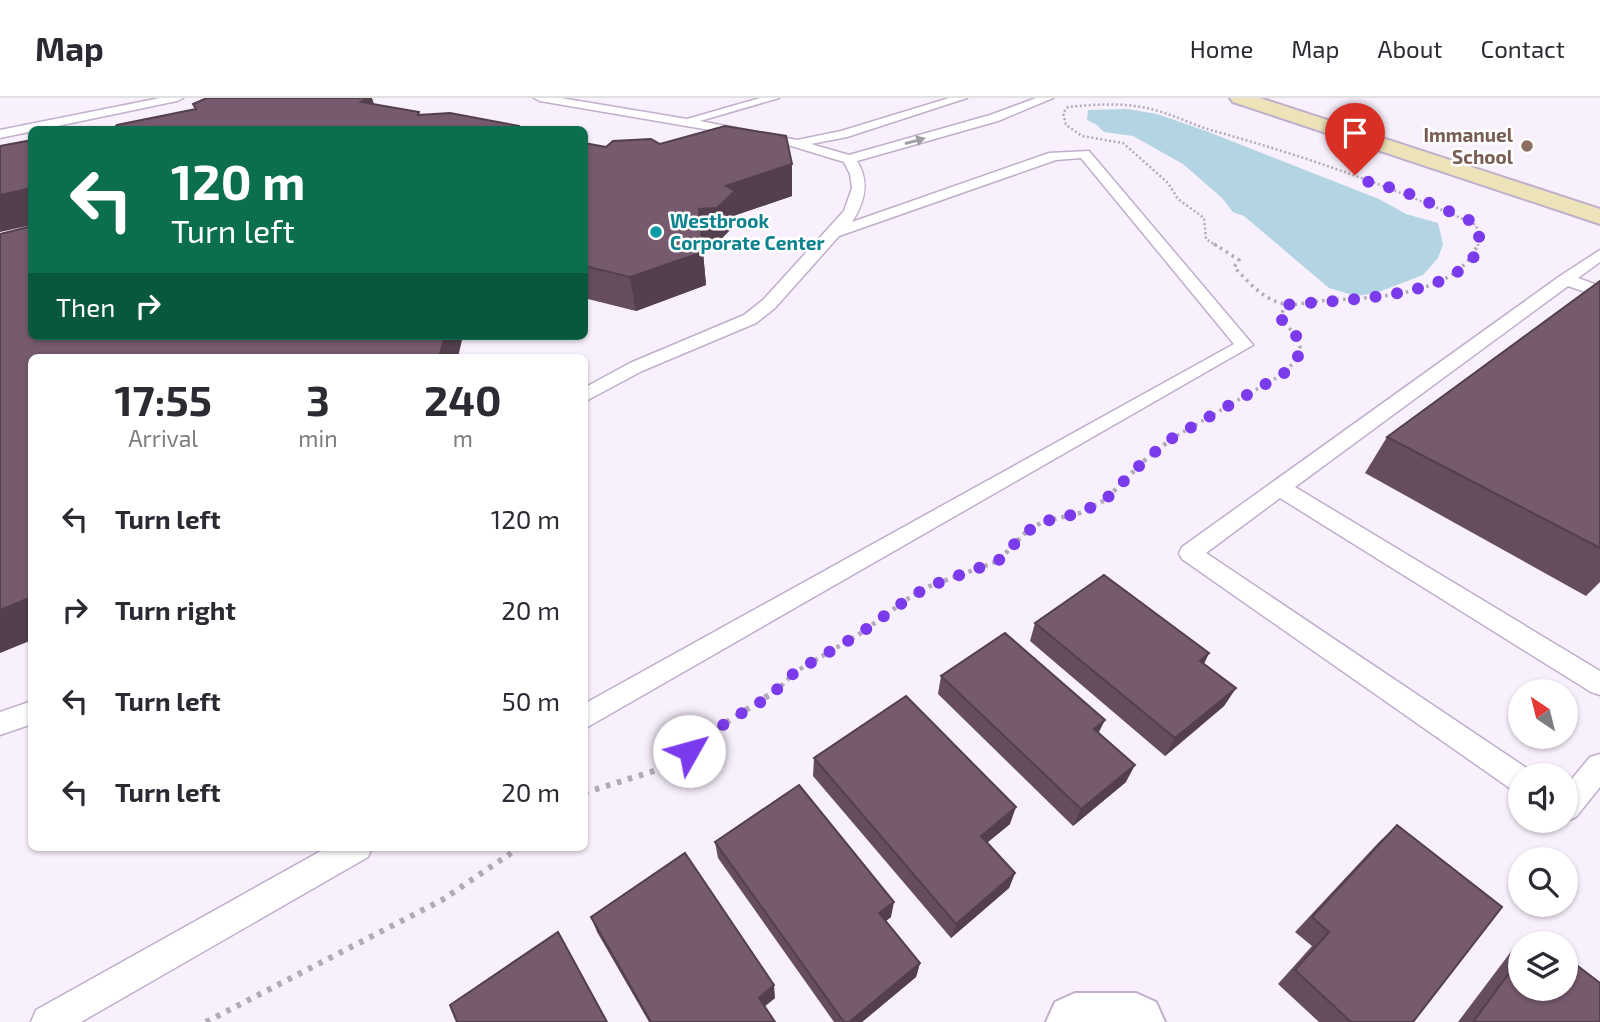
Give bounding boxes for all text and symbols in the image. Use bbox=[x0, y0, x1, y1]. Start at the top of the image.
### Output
text: Map bbox=[35, 28, 104, 68]
text: Home bbox=[1190, 34, 1253, 63]
text: Map bbox=[1291, 34, 1339, 63]
text: About bbox=[1377, 34, 1443, 63]
text: Contact bbox=[1481, 34, 1565, 63]
pin bbox=[1325, 103, 1385, 175]
icon: arrive bbox=[1336, 114, 1374, 152]
place label: Immanuel School bbox=[1424, 123, 1514, 168]
one-way arrow bbox=[904, 135, 926, 146]
marker: Immanuel School bbox=[1519, 138, 1535, 154]
text: 120 m bbox=[171, 151, 305, 210]
icon: left bbox=[56, 154, 147, 245]
place label: Westbrook Corporate Center bbox=[670, 209, 825, 254]
text: Turn left bbox=[171, 211, 295, 249]
marker: Westbrook Corporate Center bbox=[648, 224, 664, 240]
icon: right bbox=[129, 287, 167, 325]
text: Then bbox=[56, 291, 115, 322]
text: 17:55 bbox=[114, 374, 212, 424]
text: 3 bbox=[306, 374, 330, 424]
text: 240 bbox=[424, 374, 502, 424]
text: Arrival bbox=[128, 424, 198, 452]
text: min bbox=[298, 424, 338, 452]
text: m bbox=[453, 424, 473, 452]
icon: left bbox=[56, 500, 94, 538]
text: Turn left bbox=[115, 503, 221, 534]
text: 120 m bbox=[491, 503, 560, 534]
icon: right bbox=[56, 591, 94, 629]
text: Turn right bbox=[115, 594, 236, 625]
text: 20 m bbox=[501, 594, 560, 625]
north arrow bbox=[1508, 679, 1578, 749]
map controls bbox=[1508, 679, 1578, 1001]
icon: left bbox=[56, 682, 94, 720]
text: Turn left bbox=[115, 685, 221, 716]
text: 50 m bbox=[502, 685, 560, 716]
position arrow bbox=[652, 714, 726, 788]
button: sound bbox=[1508, 763, 1578, 833]
icon: left bbox=[56, 773, 94, 811]
text: Turn left bbox=[115, 776, 221, 807]
text: 20 m bbox=[501, 776, 560, 807]
button: search bbox=[1508, 847, 1578, 917]
button: layers bbox=[1508, 931, 1578, 1001]

